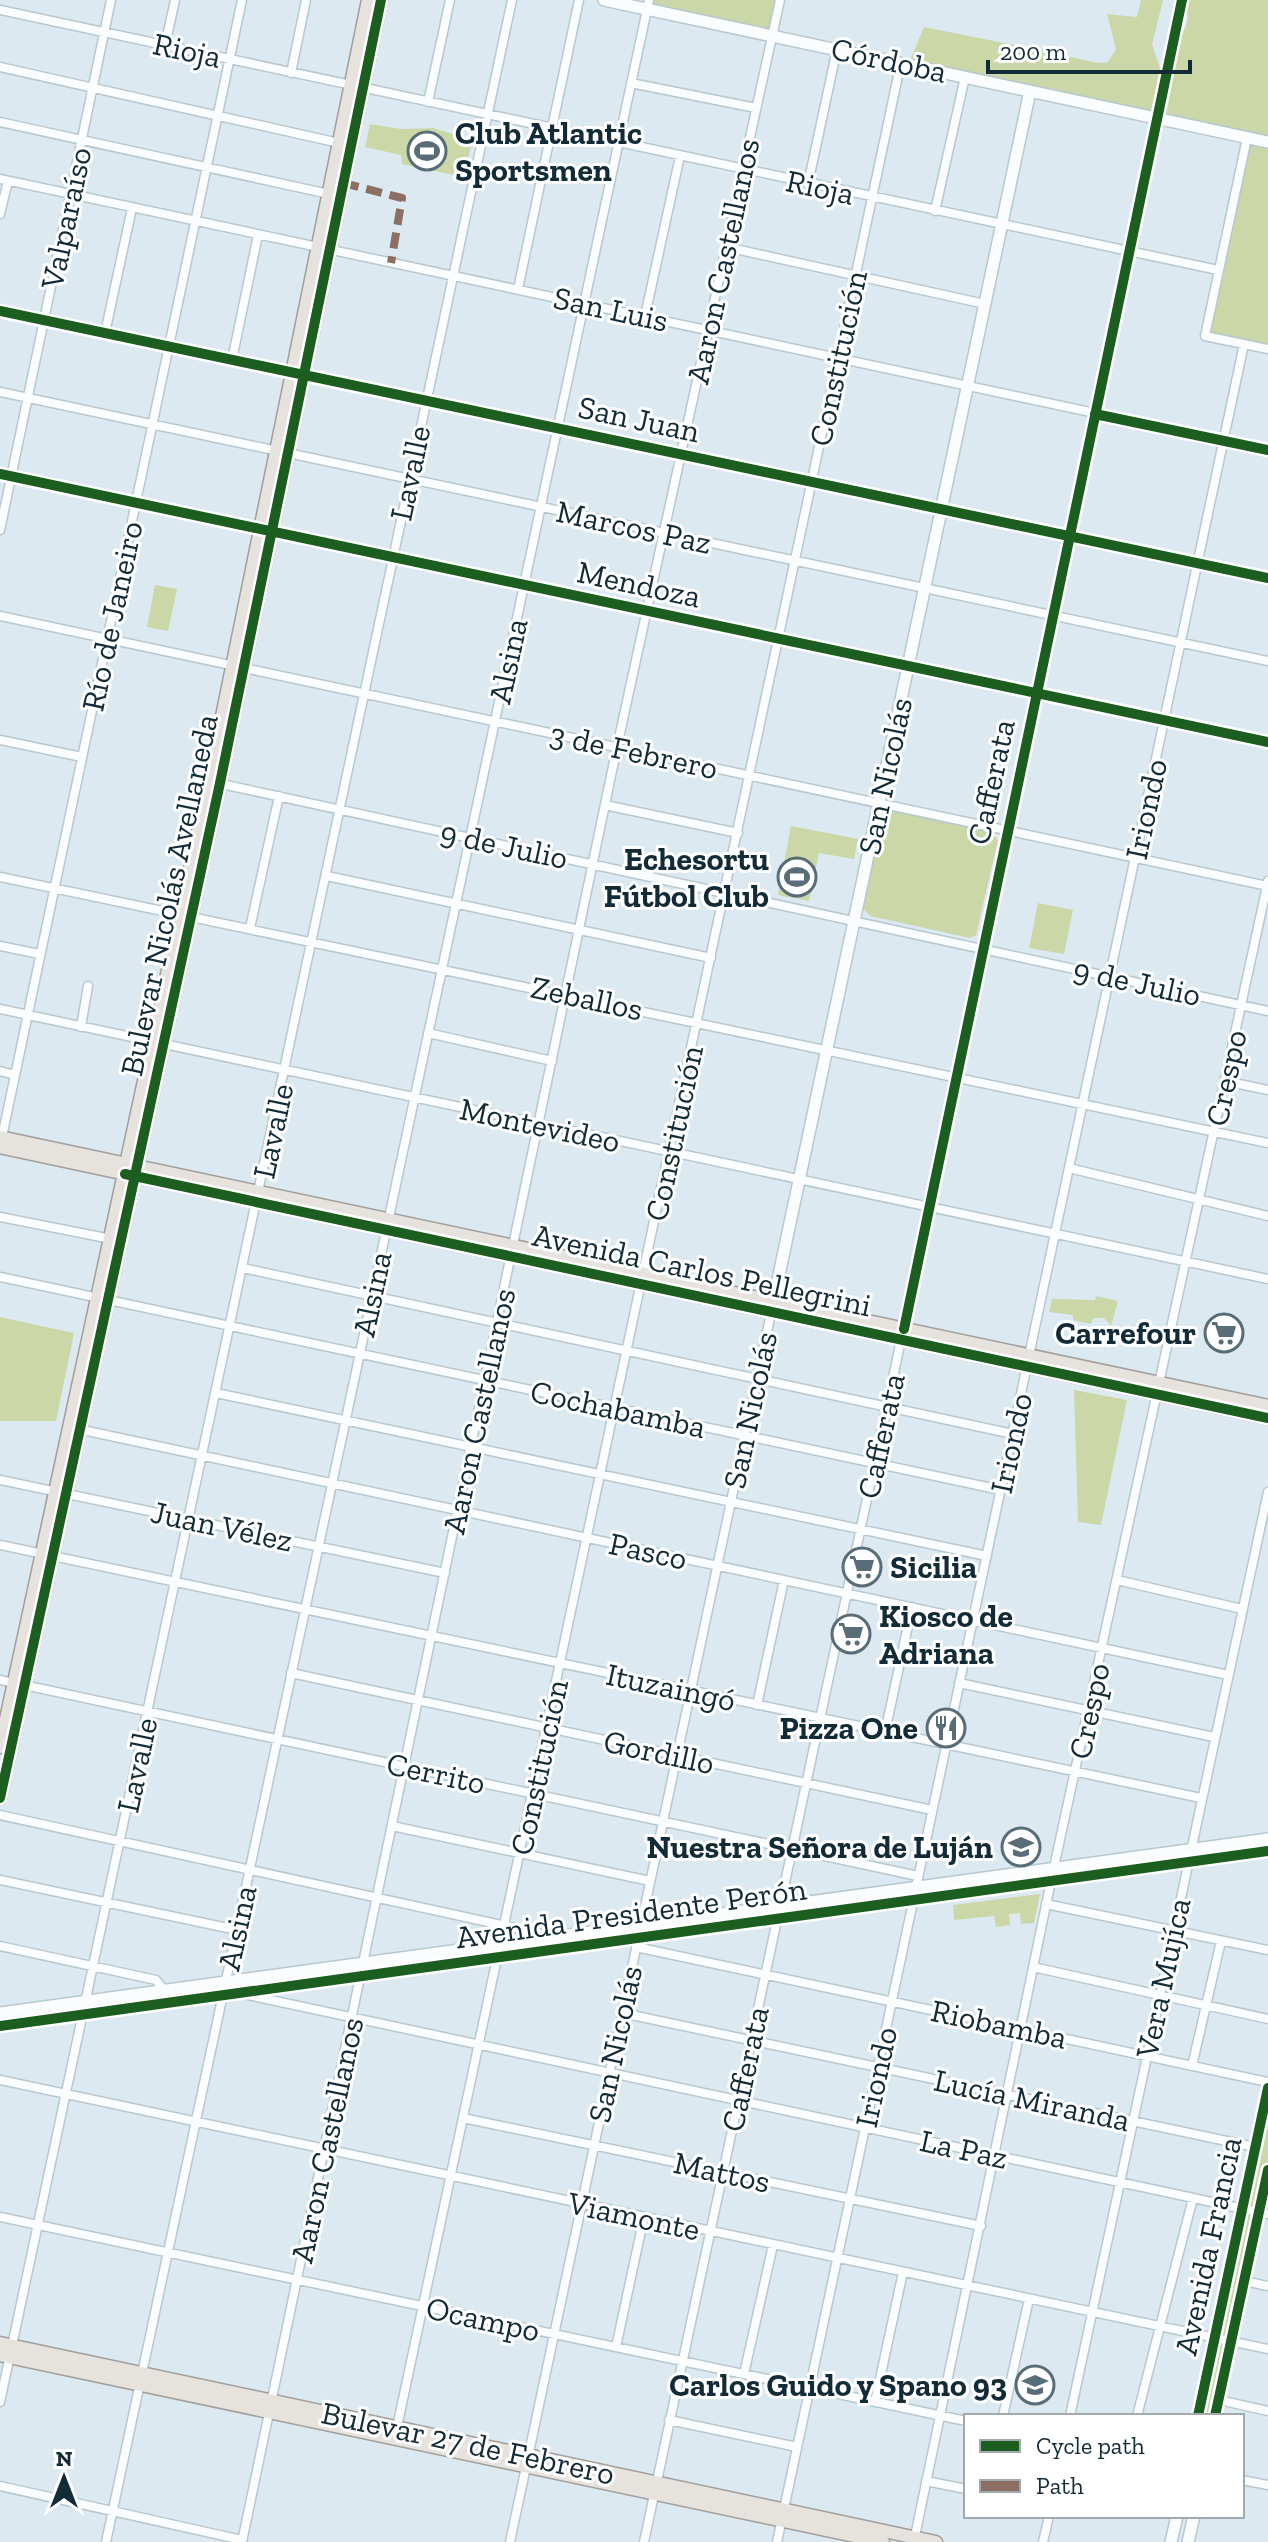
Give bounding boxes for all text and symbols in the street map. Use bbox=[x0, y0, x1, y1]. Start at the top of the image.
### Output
street label: Rioja bbox=[149, 24, 225, 76]
scale bar bbox=[988, 24, 1190, 74]
street label: Córdoba bbox=[828, 29, 950, 91]
text: 200 m bbox=[1000, 37, 1066, 66]
place label: Club Atlantic Sportsmen bbox=[455, 114, 642, 189]
sports icon: Club Atlantic Sportsmen bbox=[406, 130, 448, 172]
street label: Aaron Castellanos bbox=[678, 135, 768, 387]
street label: Valparaíso bbox=[32, 144, 100, 293]
street label: Rioja bbox=[782, 161, 858, 213]
street label: Constitución bbox=[801, 266, 875, 449]
street label: San Luis bbox=[550, 278, 672, 340]
street label: San Juan bbox=[575, 388, 704, 451]
street label: Lavalle bbox=[381, 422, 439, 524]
street label: Marcos Paz bbox=[553, 492, 715, 562]
street label: Río de Janeiro bbox=[73, 518, 151, 714]
street label: Mendoza bbox=[574, 552, 704, 616]
street label: Alsina bbox=[480, 615, 536, 707]
street label: San Nicolás bbox=[850, 694, 920, 858]
street label: Bulevar Nicolás Avellaneda bbox=[112, 711, 226, 1079]
street label: 3 de Febrero bbox=[547, 715, 721, 787]
street label: Cafferata bbox=[959, 716, 1023, 848]
street label: Iriondo bbox=[1117, 755, 1175, 863]
street label: 9 de Julio bbox=[437, 813, 571, 877]
place label: Echesortu Fútbol Club bbox=[604, 840, 769, 915]
sports icon: Echesortu Fútbol Club bbox=[776, 856, 818, 898]
street label: 9 de Julio bbox=[1070, 950, 1204, 1014]
street label: Zeballos bbox=[528, 968, 646, 1028]
street label: Crespo bbox=[1197, 1027, 1255, 1129]
street label: Constitución bbox=[637, 1041, 711, 1224]
street label: Lavalle bbox=[244, 1080, 302, 1182]
street label: Montevideo bbox=[456, 1089, 624, 1161]
street label: Avenida Carlos Pellegrini bbox=[529, 1216, 875, 1324]
street label: Alsina bbox=[344, 1248, 400, 1340]
street label: Aaron Castellanos bbox=[434, 1285, 524, 1537]
supermarket icon: Carrefour bbox=[1203, 1312, 1245, 1354]
place label: Carrefour bbox=[1055, 1314, 1196, 1352]
street label: San Nicolás bbox=[715, 1328, 785, 1492]
street label: Cafferata bbox=[849, 1370, 913, 1502]
street label: Cochabamba bbox=[527, 1372, 709, 1446]
street label: Iriondo bbox=[982, 1389, 1040, 1497]
street label: Juan Vélez bbox=[148, 1492, 296, 1560]
street label: Pasco bbox=[605, 1524, 691, 1578]
supermarket icon: Sicilia bbox=[841, 1546, 883, 1588]
place label: Sicilia bbox=[890, 1548, 977, 1586]
place label: Kiosco de Adriana bbox=[879, 1597, 1013, 1672]
supermarket icon: Kiosco de Adriana bbox=[830, 1613, 872, 1655]
street label: Ituzaingó bbox=[603, 1655, 739, 1719]
street label: Crespo bbox=[1060, 1660, 1118, 1762]
street label: Constitución bbox=[502, 1675, 576, 1858]
restaurant icon: Pizza One bbox=[925, 1707, 967, 1749]
place label: Pizza One bbox=[779, 1709, 918, 1747]
street label: Lavalle bbox=[108, 1714, 166, 1816]
street label: Gordillo bbox=[600, 1722, 718, 1782]
street label: Cerrito bbox=[383, 1744, 489, 1802]
school or university icon: Nuestra Señora de Luján bbox=[1000, 1826, 1042, 1868]
place label: Nuestra Señora de Luján bbox=[647, 1828, 993, 1866]
street label: Avenida Presidente Perón bbox=[453, 1869, 809, 1956]
street label: Alsina bbox=[209, 1882, 265, 1974]
street label: Vera Mujíca bbox=[1127, 1895, 1198, 2062]
street label: San Nicolás bbox=[580, 1962, 650, 2126]
street label: Riobamba bbox=[928, 1991, 1070, 2057]
street label: Cafferata bbox=[713, 2003, 777, 2135]
street label: Aaron Castellanos bbox=[282, 2014, 372, 2266]
street label: Iriondo bbox=[847, 2023, 905, 2131]
street label: Lucía Miranda bbox=[931, 2061, 1133, 2139]
street label: La Paz bbox=[917, 2121, 1011, 2177]
street label: Avenida Francia bbox=[1166, 2134, 1250, 2358]
street label: Mattos bbox=[670, 2143, 774, 2201]
street label: Viamonte bbox=[564, 2183, 703, 2248]
street label: Ocampo bbox=[423, 2288, 543, 2350]
school or university icon: Carlos Guido y Spano 93 bbox=[1014, 2364, 1056, 2406]
place label: Carlos Guido y Spano 93 bbox=[669, 2366, 1007, 2404]
street label: Bulevar 27 de Febrero bbox=[318, 2393, 618, 2493]
legend bbox=[964, 2414, 1244, 2518]
text: Cycle path bbox=[1036, 2431, 1145, 2460]
north arrow bbox=[24, 2438, 104, 2518]
text: N bbox=[56, 2445, 73, 2472]
text: Path bbox=[1036, 2471, 1084, 2500]

